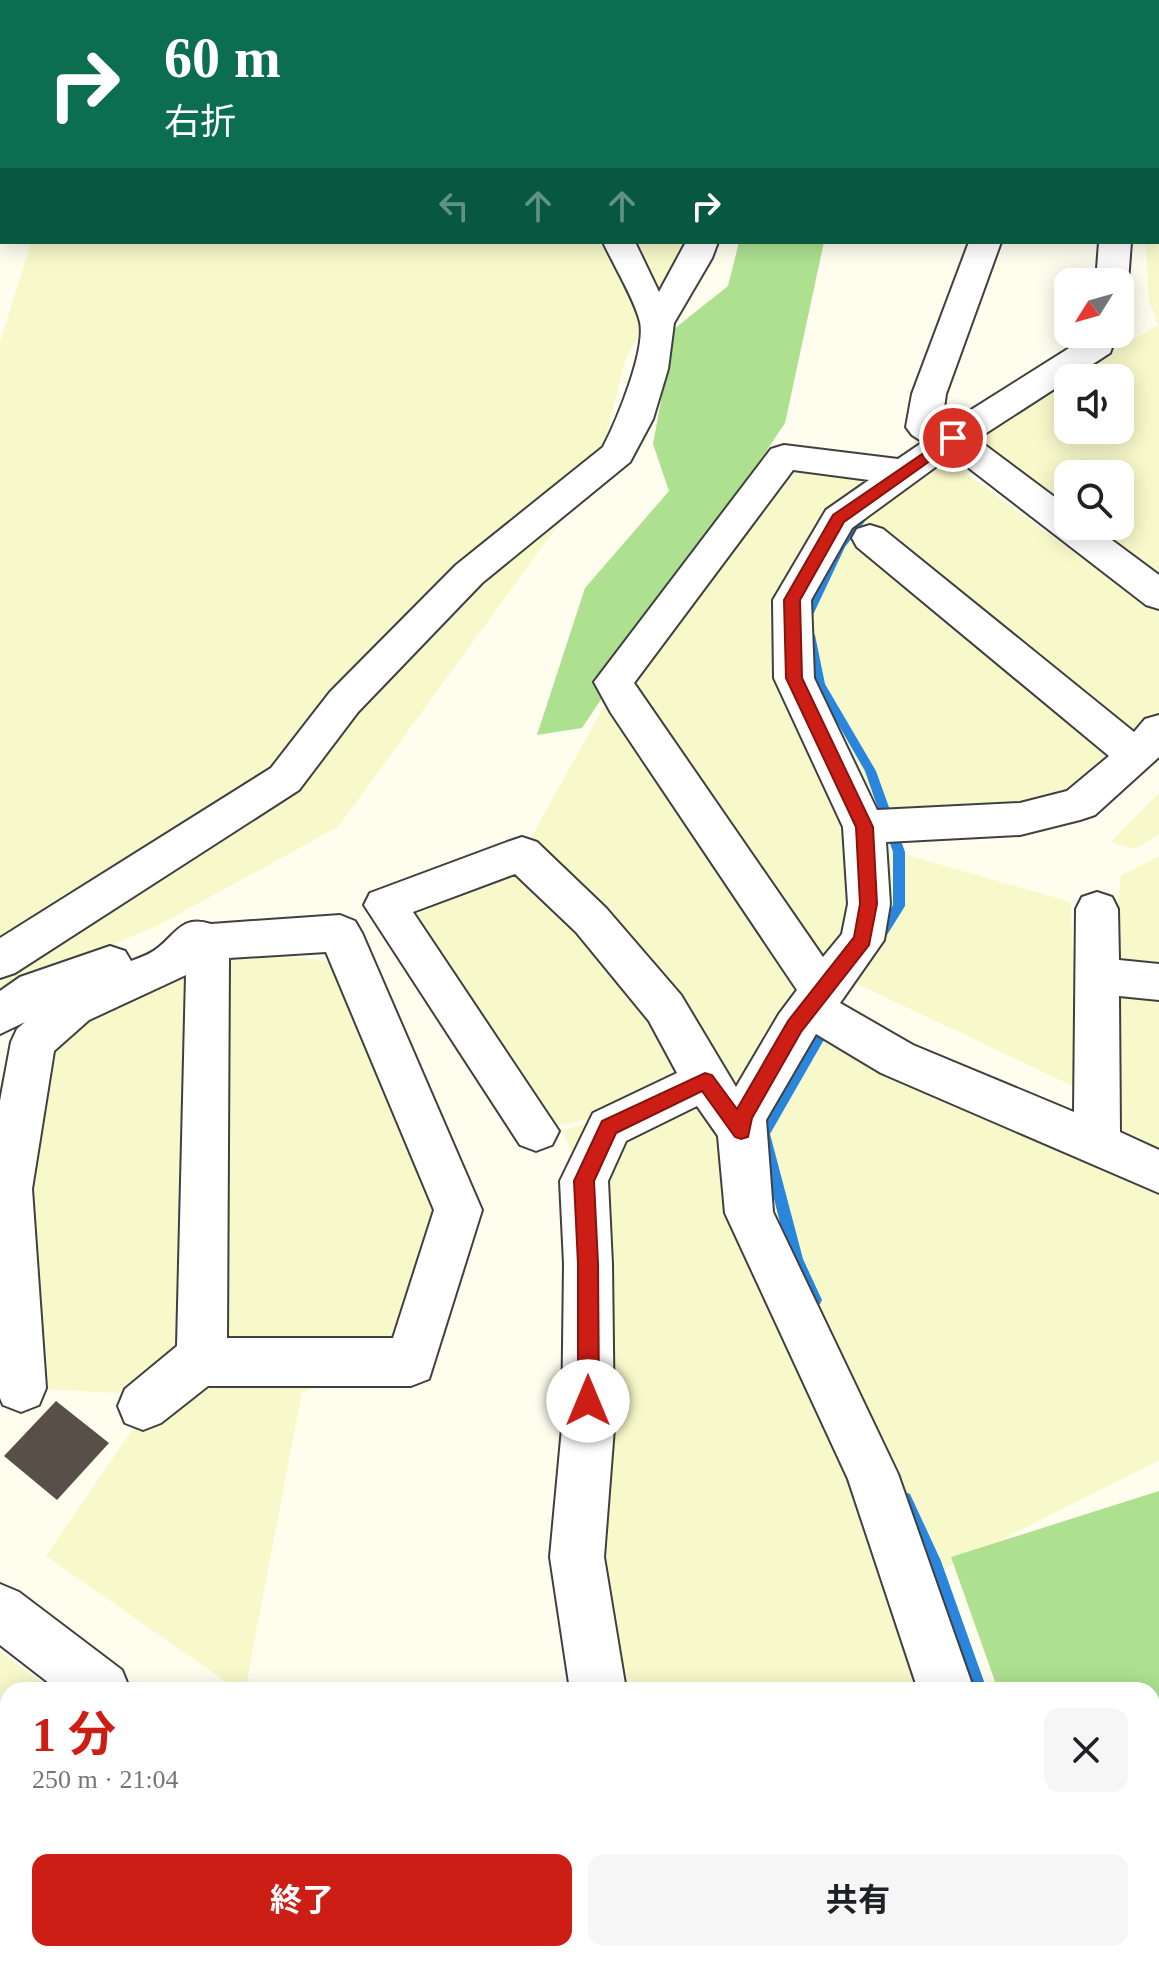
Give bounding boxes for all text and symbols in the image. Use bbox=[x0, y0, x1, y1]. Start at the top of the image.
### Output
text: 60 m bbox=[164, 27, 281, 89]
icon: right bbox=[32, 32, 136, 136]
text: 右折 bbox=[164, 102, 236, 142]
icon: left bbox=[432, 184, 476, 228]
icon: ahead bbox=[516, 184, 560, 228]
icon: ahead bbox=[600, 184, 644, 228]
icon: right bbox=[684, 184, 728, 228]
north arrow bbox=[1054, 268, 1134, 348]
map controls bbox=[1054, 268, 1134, 540]
button: sound bbox=[1054, 364, 1134, 444]
pin bbox=[919, 404, 987, 472]
icon: arrive bbox=[931, 416, 975, 460]
button: search bbox=[1054, 460, 1134, 540]
position arrow bbox=[546, 1359, 630, 1443]
text: 1 分 bbox=[32, 1708, 116, 1761]
button: close bbox=[1044, 1708, 1128, 1792]
text: 250 m · 21:04 bbox=[32, 1765, 179, 1794]
button: 終了 bbox=[32, 1854, 572, 1946]
button: 共有 bbox=[588, 1854, 1128, 1946]

